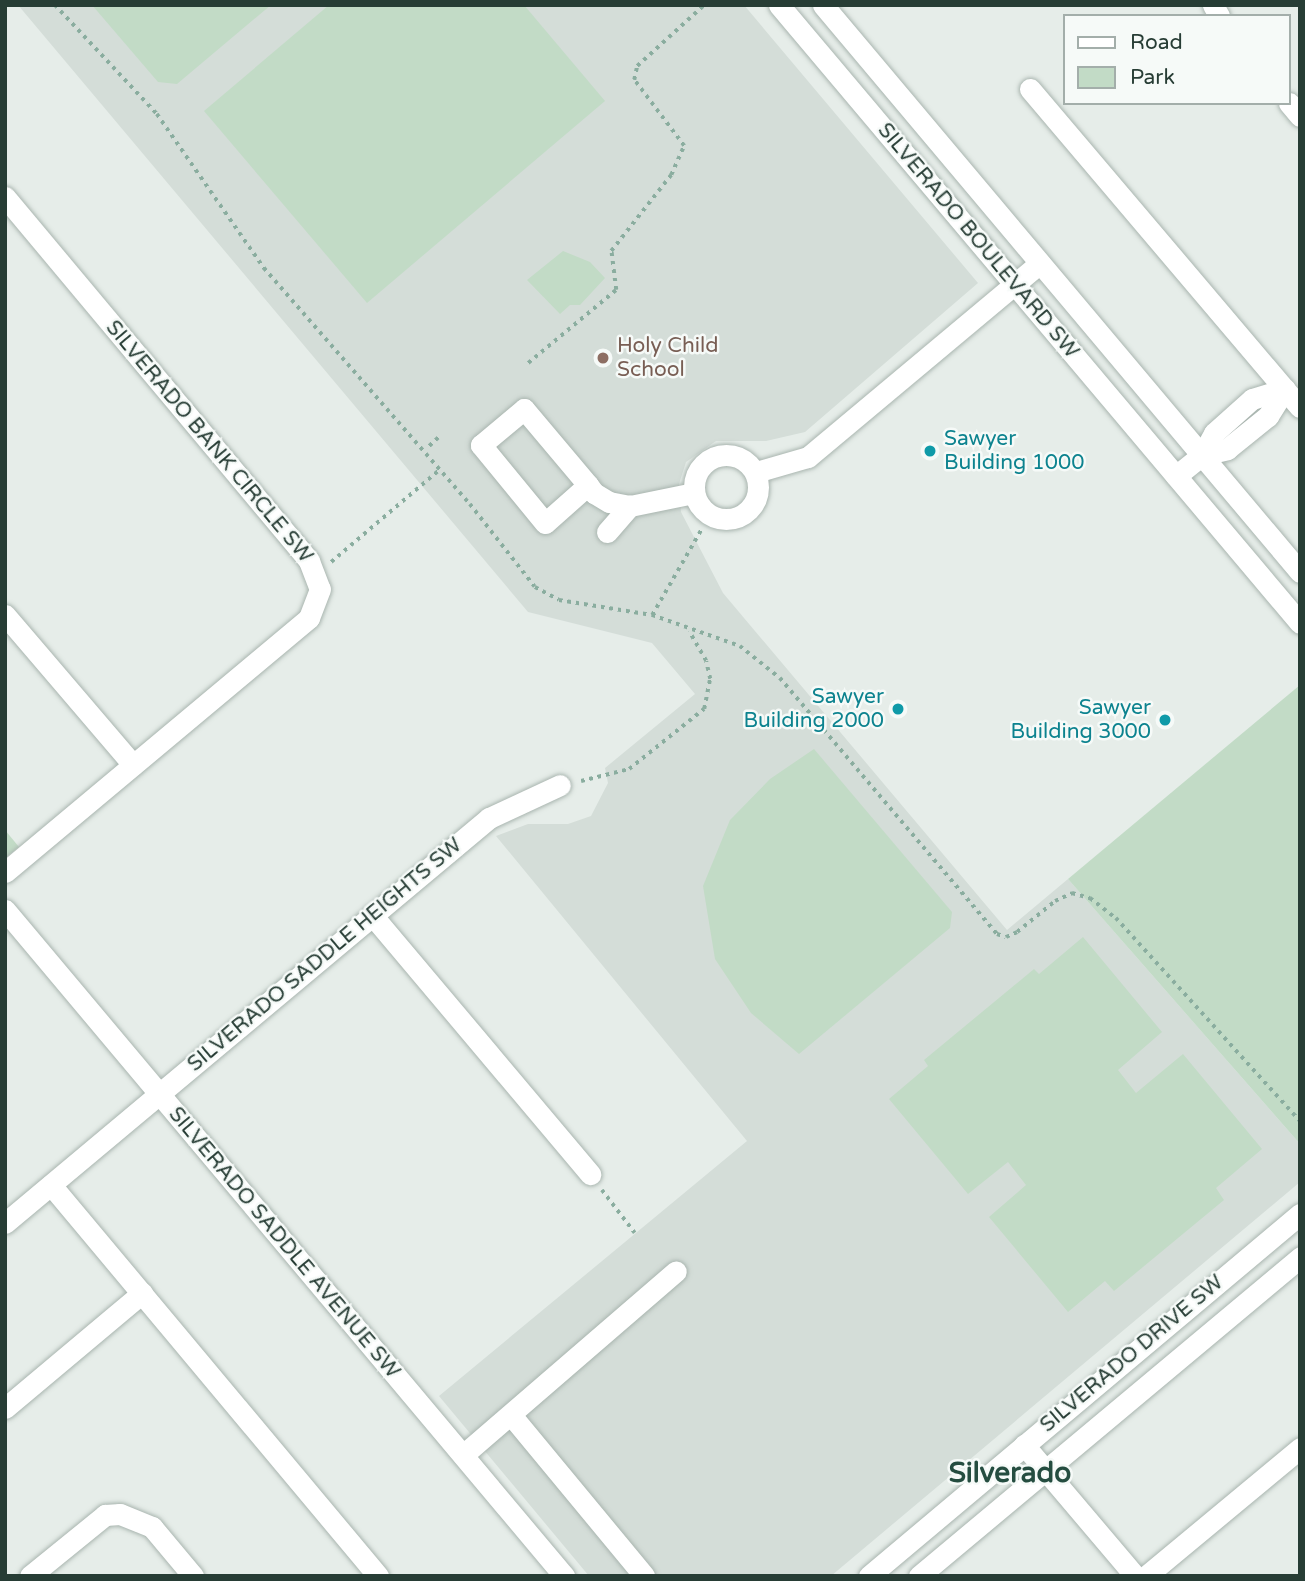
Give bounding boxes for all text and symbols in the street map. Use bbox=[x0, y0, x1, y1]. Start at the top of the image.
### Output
legend bbox=[1064, 14, 1291, 105]
text: Road bbox=[1130, 30, 1183, 55]
text: Park bbox=[1130, 65, 1175, 90]
street label: SILVERADO BOULEVARD SW bbox=[872, 118, 1084, 364]
street label: SILVERADO BANK CIRCLE SW bbox=[100, 316, 318, 568]
place label: Holy Child School bbox=[617, 333, 718, 383]
marker: Holy Child School bbox=[595, 350, 611, 366]
place label: Sawyer Building 1000 bbox=[944, 426, 1084, 476]
marker: Sawyer Building 1000 bbox=[922, 443, 938, 459]
place label: Sawyer Building 2000 bbox=[744, 684, 884, 734]
place label: Sawyer Building 3000 bbox=[1011, 695, 1151, 745]
marker: Sawyer Building 2000 bbox=[890, 701, 906, 717]
marker: Sawyer Building 3000 bbox=[1157, 712, 1173, 728]
street label: SILVERADO SADDLE HEIGHTS SW bbox=[183, 833, 467, 1077]
street label: SILVERADO SADDLE AVENUE SW bbox=[163, 1102, 405, 1384]
street label: SILVERADO DRIVE SW bbox=[1035, 1270, 1229, 1438]
district label: Silverado bbox=[949, 1456, 1071, 1490]

